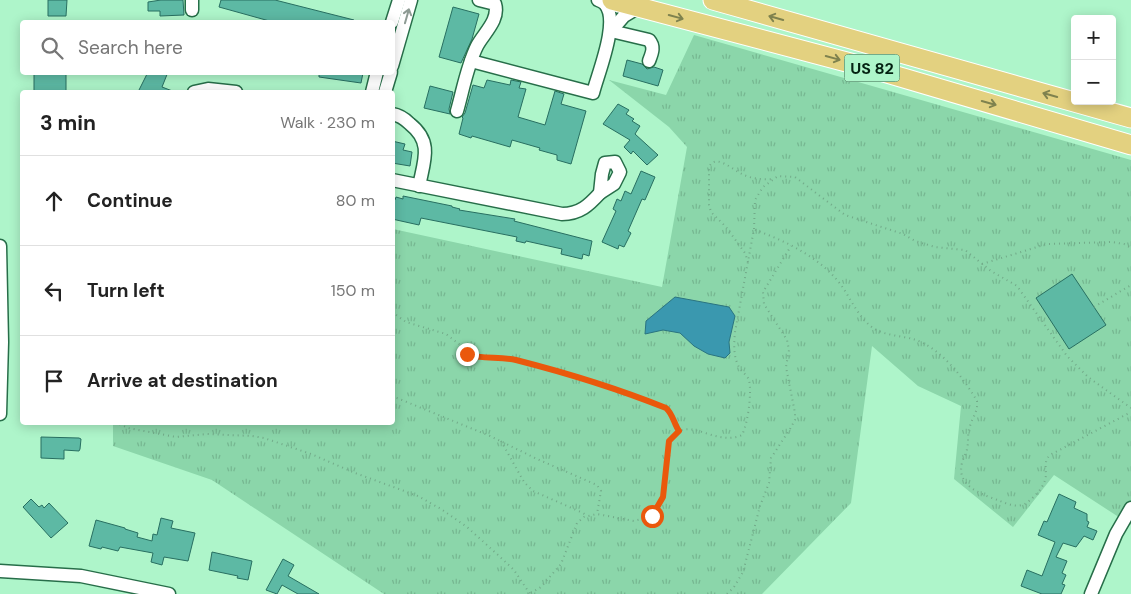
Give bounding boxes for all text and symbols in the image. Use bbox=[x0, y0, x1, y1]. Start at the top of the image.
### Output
one-way arrow bbox=[402, 9, 412, 25]
one-way arrow bbox=[667, 12, 683, 22]
one-way arrow bbox=[768, 13, 784, 23]
map controls bbox=[1071, 15, 1116, 105]
button: + bbox=[1071, 15, 1116, 60]
search box bbox=[20, 20, 395, 75]
icon: search bbox=[38, 34, 66, 62]
text: Search here bbox=[78, 35, 183, 60]
one-way arrow bbox=[825, 53, 841, 63]
road number: US 82 bbox=[844, 54, 900, 82]
button: − bbox=[1071, 60, 1116, 105]
one-way arrow bbox=[1043, 90, 1059, 100]
one-way arrow bbox=[981, 99, 997, 109]
text: 3 min bbox=[40, 109, 96, 137]
text: Walk · 230 m bbox=[280, 112, 375, 133]
icon: ahead bbox=[40, 187, 68, 215]
text: Continue bbox=[87, 188, 173, 213]
text: 80 m bbox=[336, 190, 375, 211]
icon: left bbox=[40, 277, 68, 305]
text: Turn left bbox=[87, 278, 165, 303]
text: 150 m bbox=[331, 280, 375, 301]
route end bbox=[456, 343, 479, 366]
icon: arrive bbox=[40, 367, 68, 395]
text: Arrive at destination bbox=[87, 368, 278, 393]
route start bbox=[641, 505, 664, 528]

